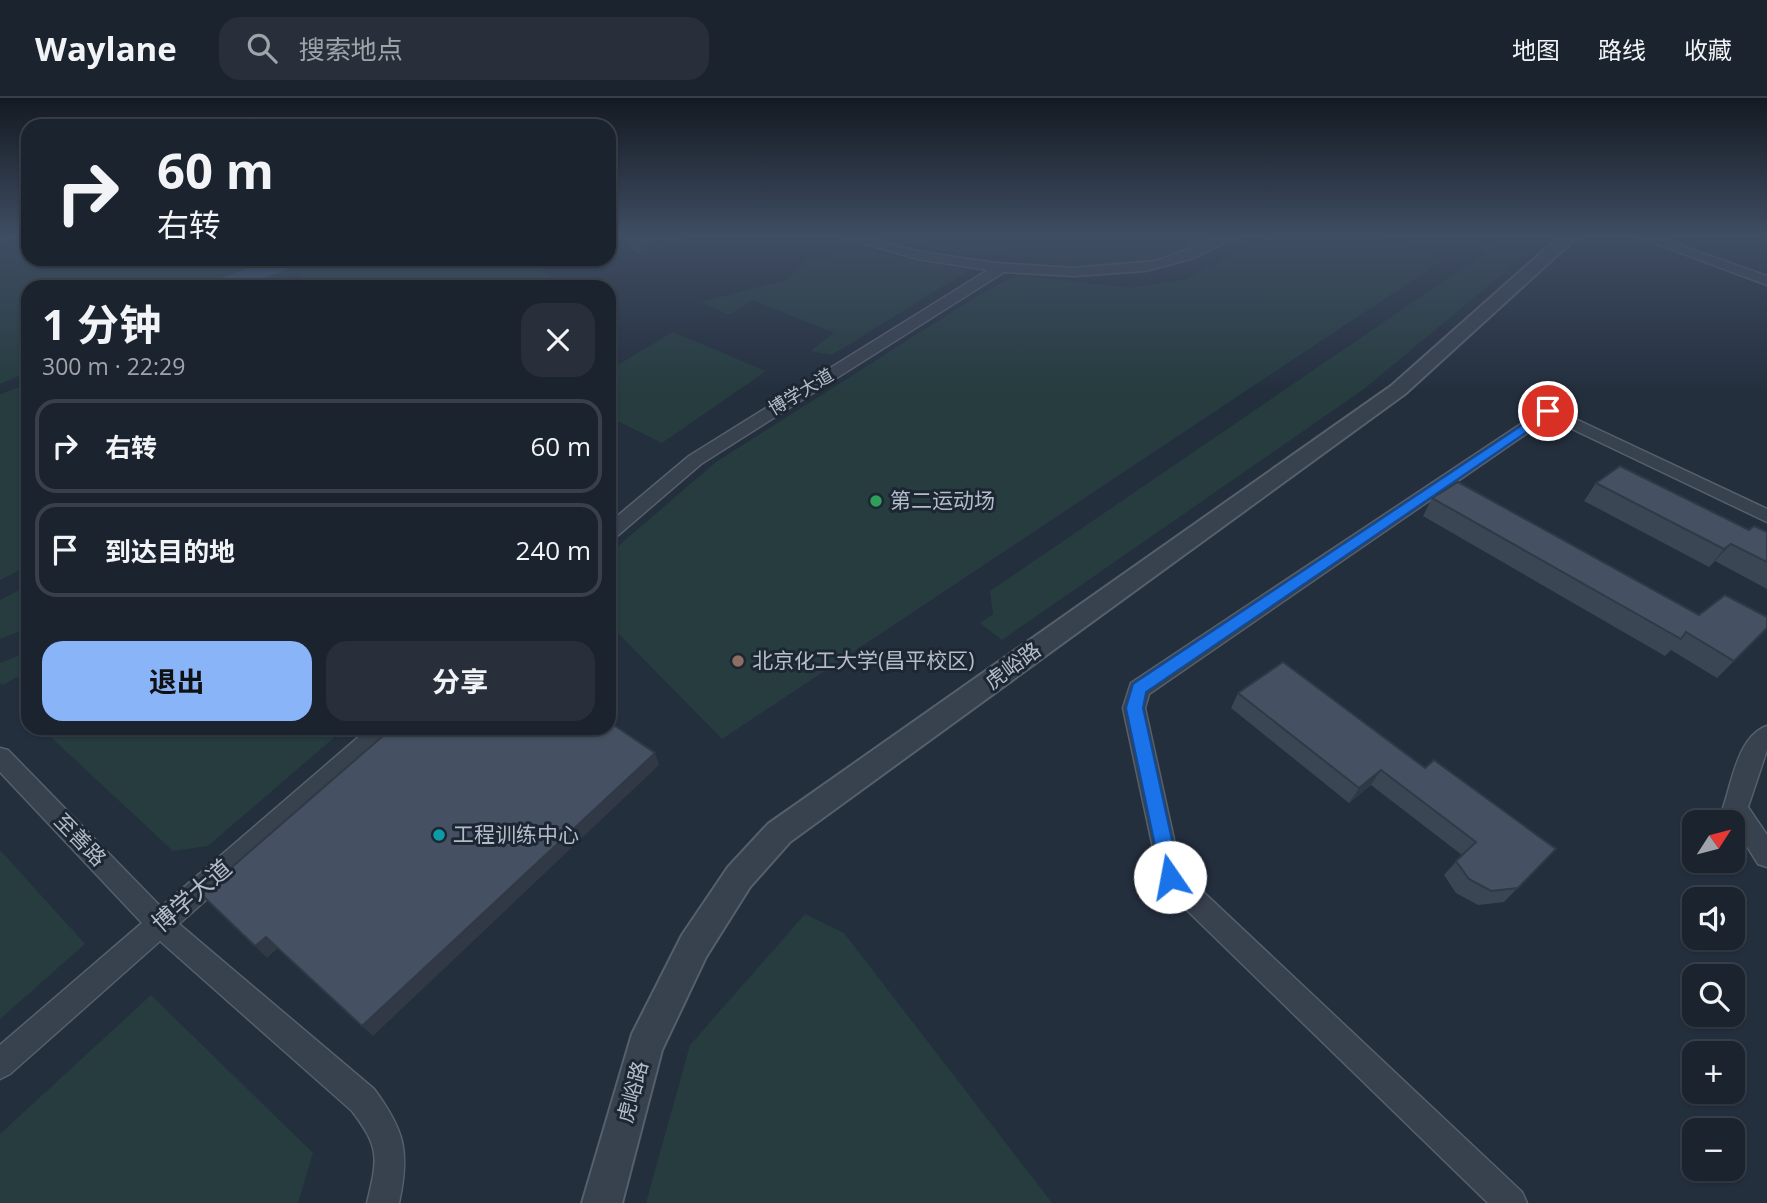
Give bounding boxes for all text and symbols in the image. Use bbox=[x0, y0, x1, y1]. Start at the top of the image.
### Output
search box bbox=[219, 17, 709, 80]
text: Waylane bbox=[35, 26, 177, 71]
icon: search bbox=[243, 29, 281, 67]
text: 搜索地点 bbox=[299, 31, 403, 67]
text: 地图 bbox=[1512, 33, 1560, 66]
text: 路线 bbox=[1598, 33, 1646, 66]
text: 收藏 bbox=[1684, 33, 1732, 66]
text: 60 m bbox=[157, 137, 274, 203]
icon: right bbox=[42, 147, 133, 238]
text: 右转 bbox=[157, 203, 221, 246]
text: 1 分钟 bbox=[42, 295, 161, 352]
button: close bbox=[521, 303, 595, 377]
text: 300 m · 22:29 bbox=[42, 350, 185, 382]
street label: 博学大道 bbox=[763, 362, 838, 420]
pin bbox=[1518, 381, 1578, 441]
icon: arrive bbox=[1529, 392, 1567, 430]
icon: right bbox=[46, 427, 84, 465]
text: 60 m bbox=[530, 428, 591, 464]
text: 右转 bbox=[105, 429, 157, 465]
place label: 第二运动场 bbox=[890, 486, 995, 514]
marker: 第二运动场 bbox=[868, 493, 884, 509]
icon: arrive bbox=[46, 531, 84, 569]
text: 240 m bbox=[516, 532, 591, 568]
text: 到达目的地 bbox=[105, 533, 235, 569]
street label: 虎峪路 bbox=[979, 635, 1046, 695]
button: 退出 bbox=[42, 641, 312, 721]
button: 分享 bbox=[326, 641, 595, 721]
place label: 北京化工大学(昌平校区) bbox=[752, 646, 974, 674]
marker: 北京化工大学(昌平校区) bbox=[730, 653, 746, 669]
street label: 至善路 bbox=[49, 807, 113, 872]
north arrow bbox=[1682, 810, 1745, 873]
map controls bbox=[1682, 810, 1745, 1181]
place label: 工程训练中心 bbox=[453, 820, 579, 848]
marker: 工程训练中心 bbox=[431, 827, 447, 843]
position arrow bbox=[1133, 840, 1207, 914]
street label: 博学大道 bbox=[144, 851, 238, 939]
button: sound bbox=[1682, 887, 1745, 950]
button: search bbox=[1682, 964, 1745, 1027]
button: + bbox=[1682, 1041, 1745, 1104]
street label: 虎峪路 bbox=[610, 1058, 654, 1126]
button: − bbox=[1682, 1118, 1745, 1181]

